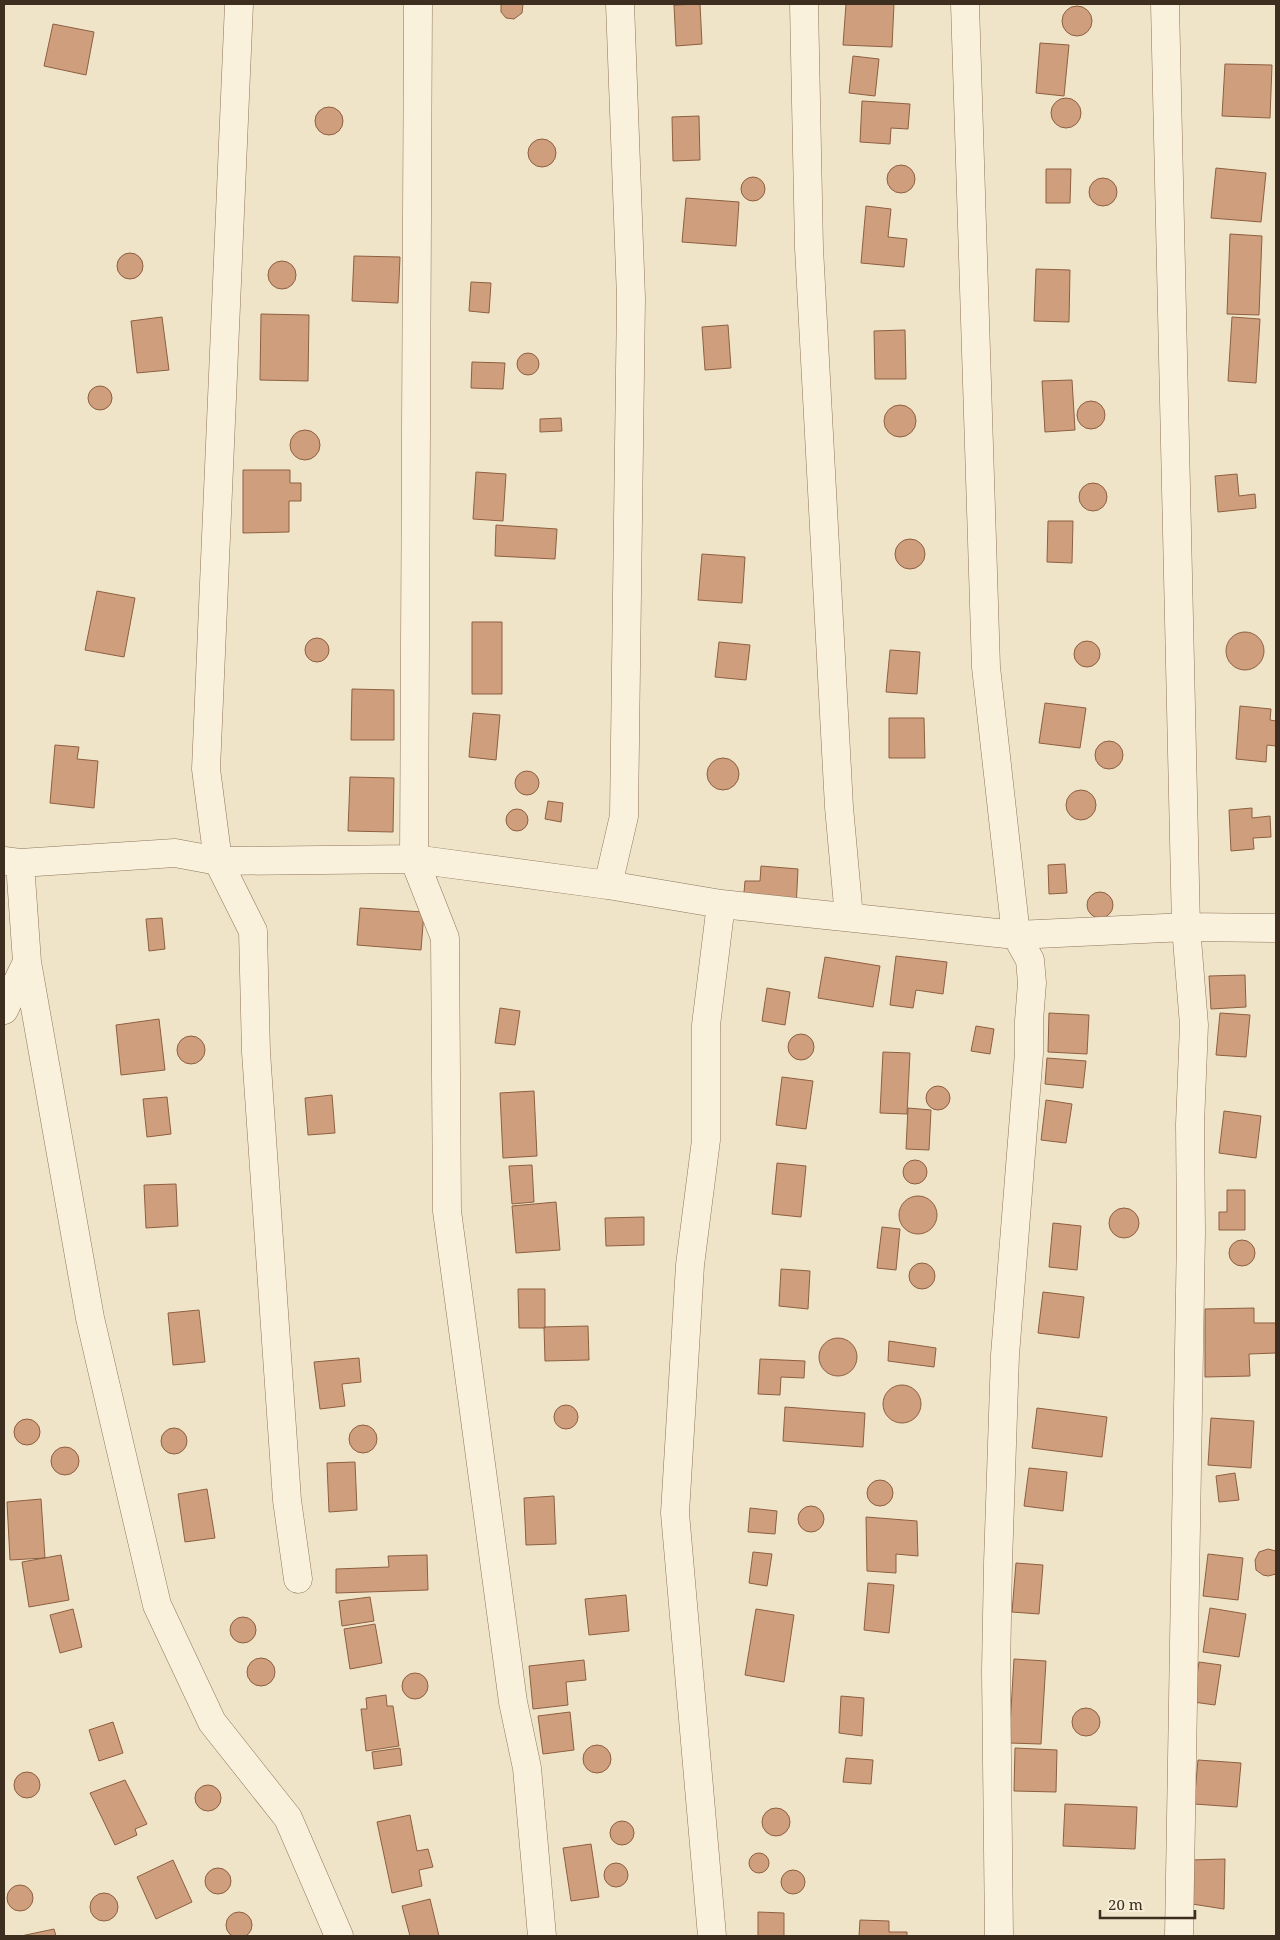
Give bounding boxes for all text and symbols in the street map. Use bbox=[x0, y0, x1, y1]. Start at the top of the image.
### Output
scale bar bbox=[1100, 1888, 1195, 1920]
text: 20 m bbox=[1108, 1894, 1143, 1914]

